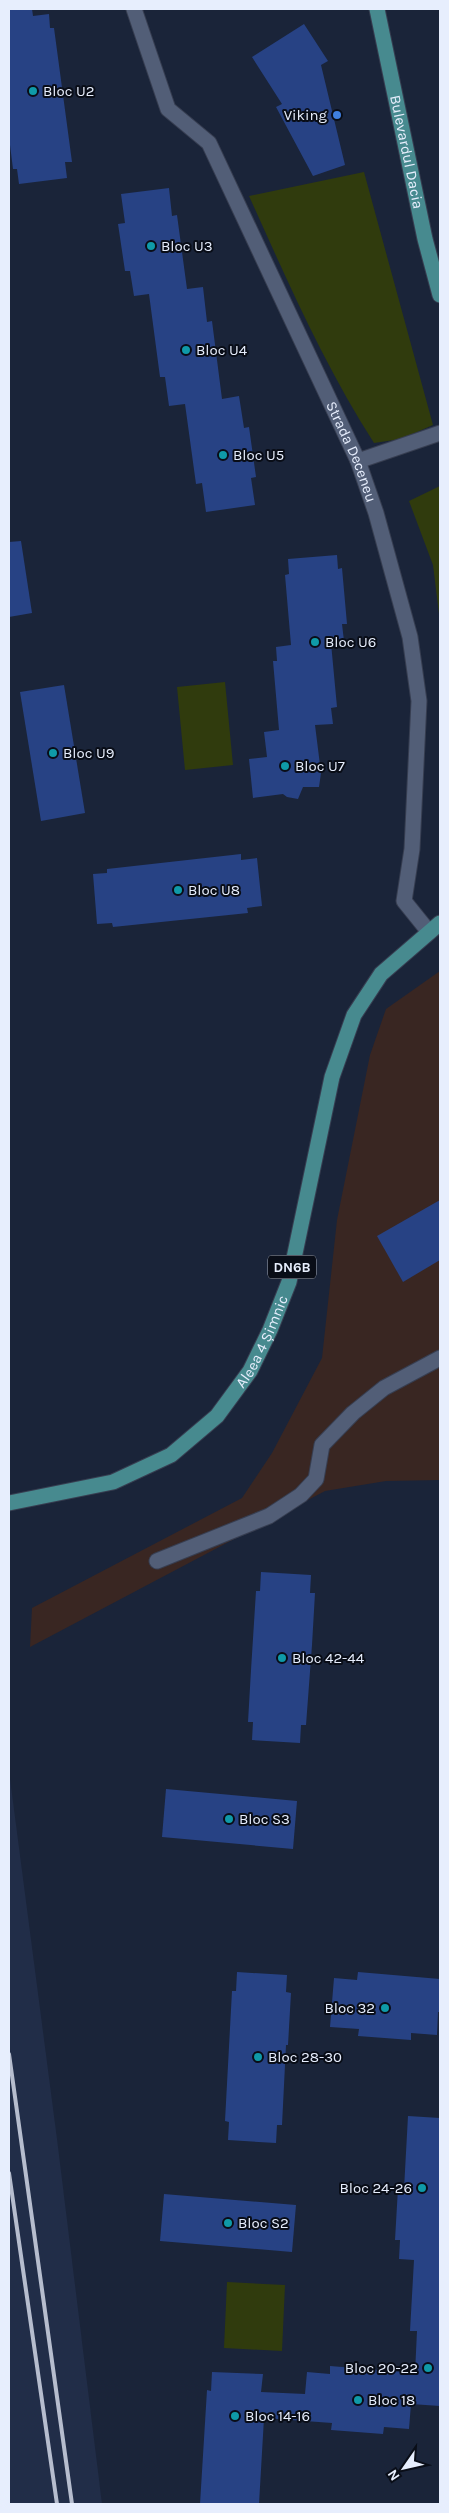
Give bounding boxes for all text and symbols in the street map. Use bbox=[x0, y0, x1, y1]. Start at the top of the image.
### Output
place label: Bloc U2 bbox=[43, 82, 95, 100]
marker: Bloc U2 bbox=[27, 85, 39, 97]
street label: Bulevardul Dacia bbox=[386, 93, 427, 211]
place label: Viking bbox=[284, 106, 328, 124]
marker: Viking bbox=[331, 109, 343, 121]
place label: Bloc U3 bbox=[161, 237, 213, 255]
marker: Bloc U3 bbox=[145, 240, 157, 252]
place label: Bloc U4 bbox=[196, 341, 248, 359]
marker: Bloc U4 bbox=[180, 344, 192, 356]
street label: Strada Deceneu bbox=[322, 398, 381, 505]
place label: Bloc U5 bbox=[233, 446, 284, 464]
marker: Bloc U5 bbox=[217, 449, 229, 461]
place label: Bloc U6 bbox=[325, 633, 376, 651]
marker: Bloc U6 bbox=[309, 636, 321, 648]
place label: Bloc U9 bbox=[63, 744, 115, 762]
marker: Bloc U9 bbox=[47, 747, 59, 759]
place label: Bloc U7 bbox=[295, 757, 345, 775]
marker: Bloc U7 bbox=[279, 760, 291, 772]
place label: Bloc U8 bbox=[188, 881, 240, 899]
marker: Bloc U8 bbox=[172, 884, 184, 896]
road number: DN6B bbox=[268, 1256, 316, 1278]
street label: Aleea 4 Șimnic bbox=[232, 1293, 292, 1391]
place label: Bloc 42-44 bbox=[292, 1649, 365, 1667]
marker: Bloc 42-44 bbox=[276, 1652, 288, 1664]
place label: Bloc S3 bbox=[239, 1810, 290, 1828]
marker: Bloc S3 bbox=[223, 1813, 235, 1825]
place label: Bloc 32 bbox=[324, 1999, 375, 2017]
marker: Bloc 32 bbox=[379, 2002, 391, 2014]
place label: Bloc 28-30 bbox=[268, 2048, 342, 2066]
marker: Bloc 28-30 bbox=[252, 2051, 264, 2063]
place label: Bloc 24-26 bbox=[339, 2179, 412, 2197]
marker: Bloc 24-26 bbox=[416, 2182, 428, 2194]
place label: Bloc S2 bbox=[238, 2214, 289, 2232]
marker: Bloc S2 bbox=[222, 2217, 234, 2229]
place label: Bloc 20-22 bbox=[345, 2359, 418, 2377]
marker: Bloc 20-22 bbox=[422, 2362, 434, 2374]
place label: Bloc 18 bbox=[368, 2391, 415, 2409]
marker: Bloc 18 bbox=[352, 2394, 364, 2406]
place label: Bloc 14-16 bbox=[245, 2407, 310, 2425]
marker: Bloc 14-16 bbox=[229, 2410, 241, 2422]
north arrow bbox=[379, 2443, 429, 2493]
text: N bbox=[384, 2466, 403, 2484]

